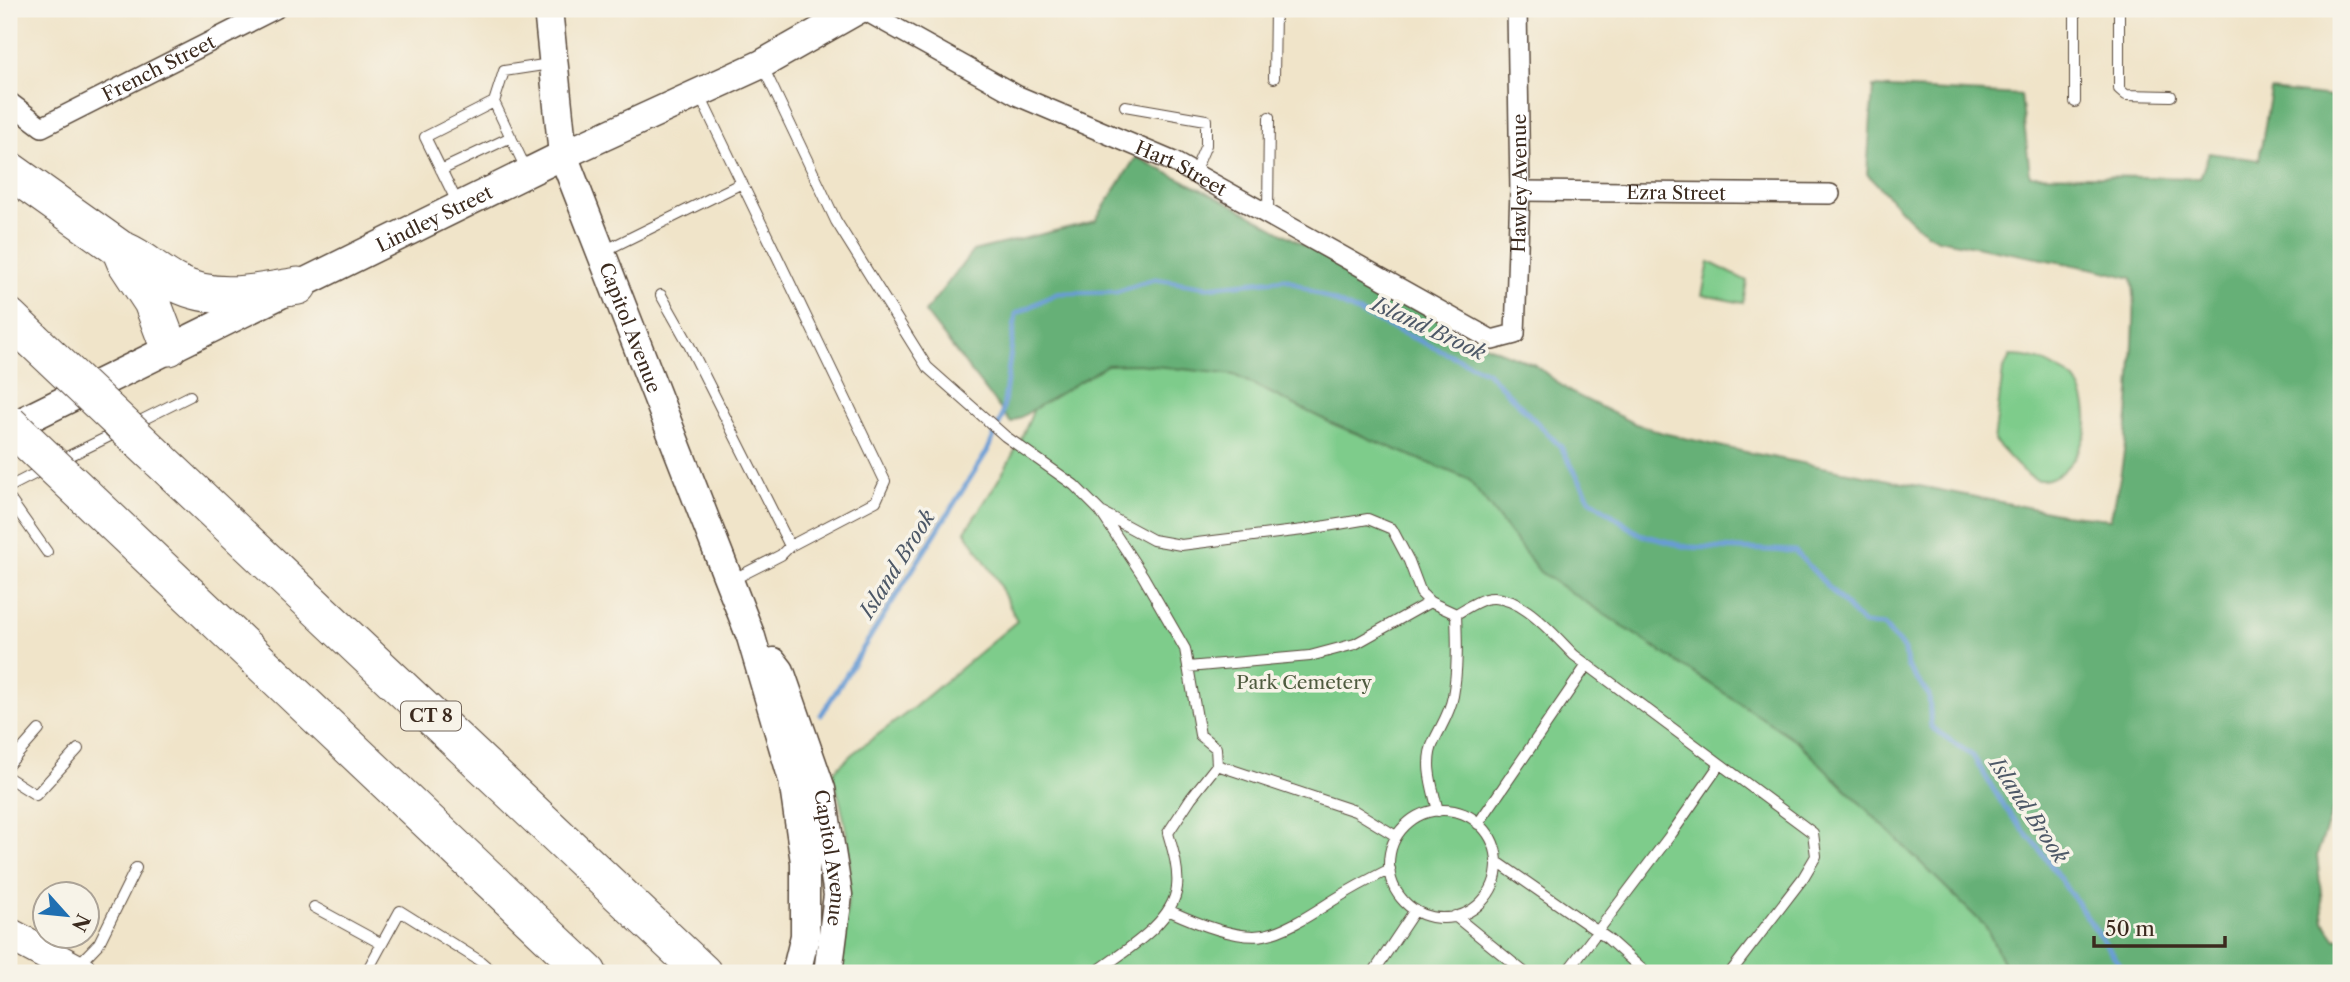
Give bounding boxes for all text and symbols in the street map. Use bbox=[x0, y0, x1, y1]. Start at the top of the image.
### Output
street label: French Street bbox=[98, 30, 219, 106]
street label: Hawley Avenue bbox=[1506, 114, 1532, 253]
street label: Hart Street bbox=[1132, 135, 1231, 201]
street label: Lindley Street bbox=[372, 180, 496, 257]
street label: Ezra Street bbox=[1626, 181, 1726, 204]
street label: Capitol Avenue bbox=[595, 259, 666, 396]
water label: Island Brook bbox=[1366, 290, 1490, 365]
water label: Island Brook bbox=[853, 505, 940, 624]
park label: Park Cemetery bbox=[1236, 671, 1372, 694]
road number: CT 8 bbox=[401, 702, 461, 730]
water label: Island Brook bbox=[1983, 751, 2074, 868]
street label: Capitol Avenue bbox=[810, 788, 850, 928]
north arrow bbox=[32, 880, 102, 950]
scale bar bbox=[2094, 905, 2226, 949]
text: N bbox=[67, 910, 95, 935]
text: 50 m bbox=[2105, 916, 2155, 941]

